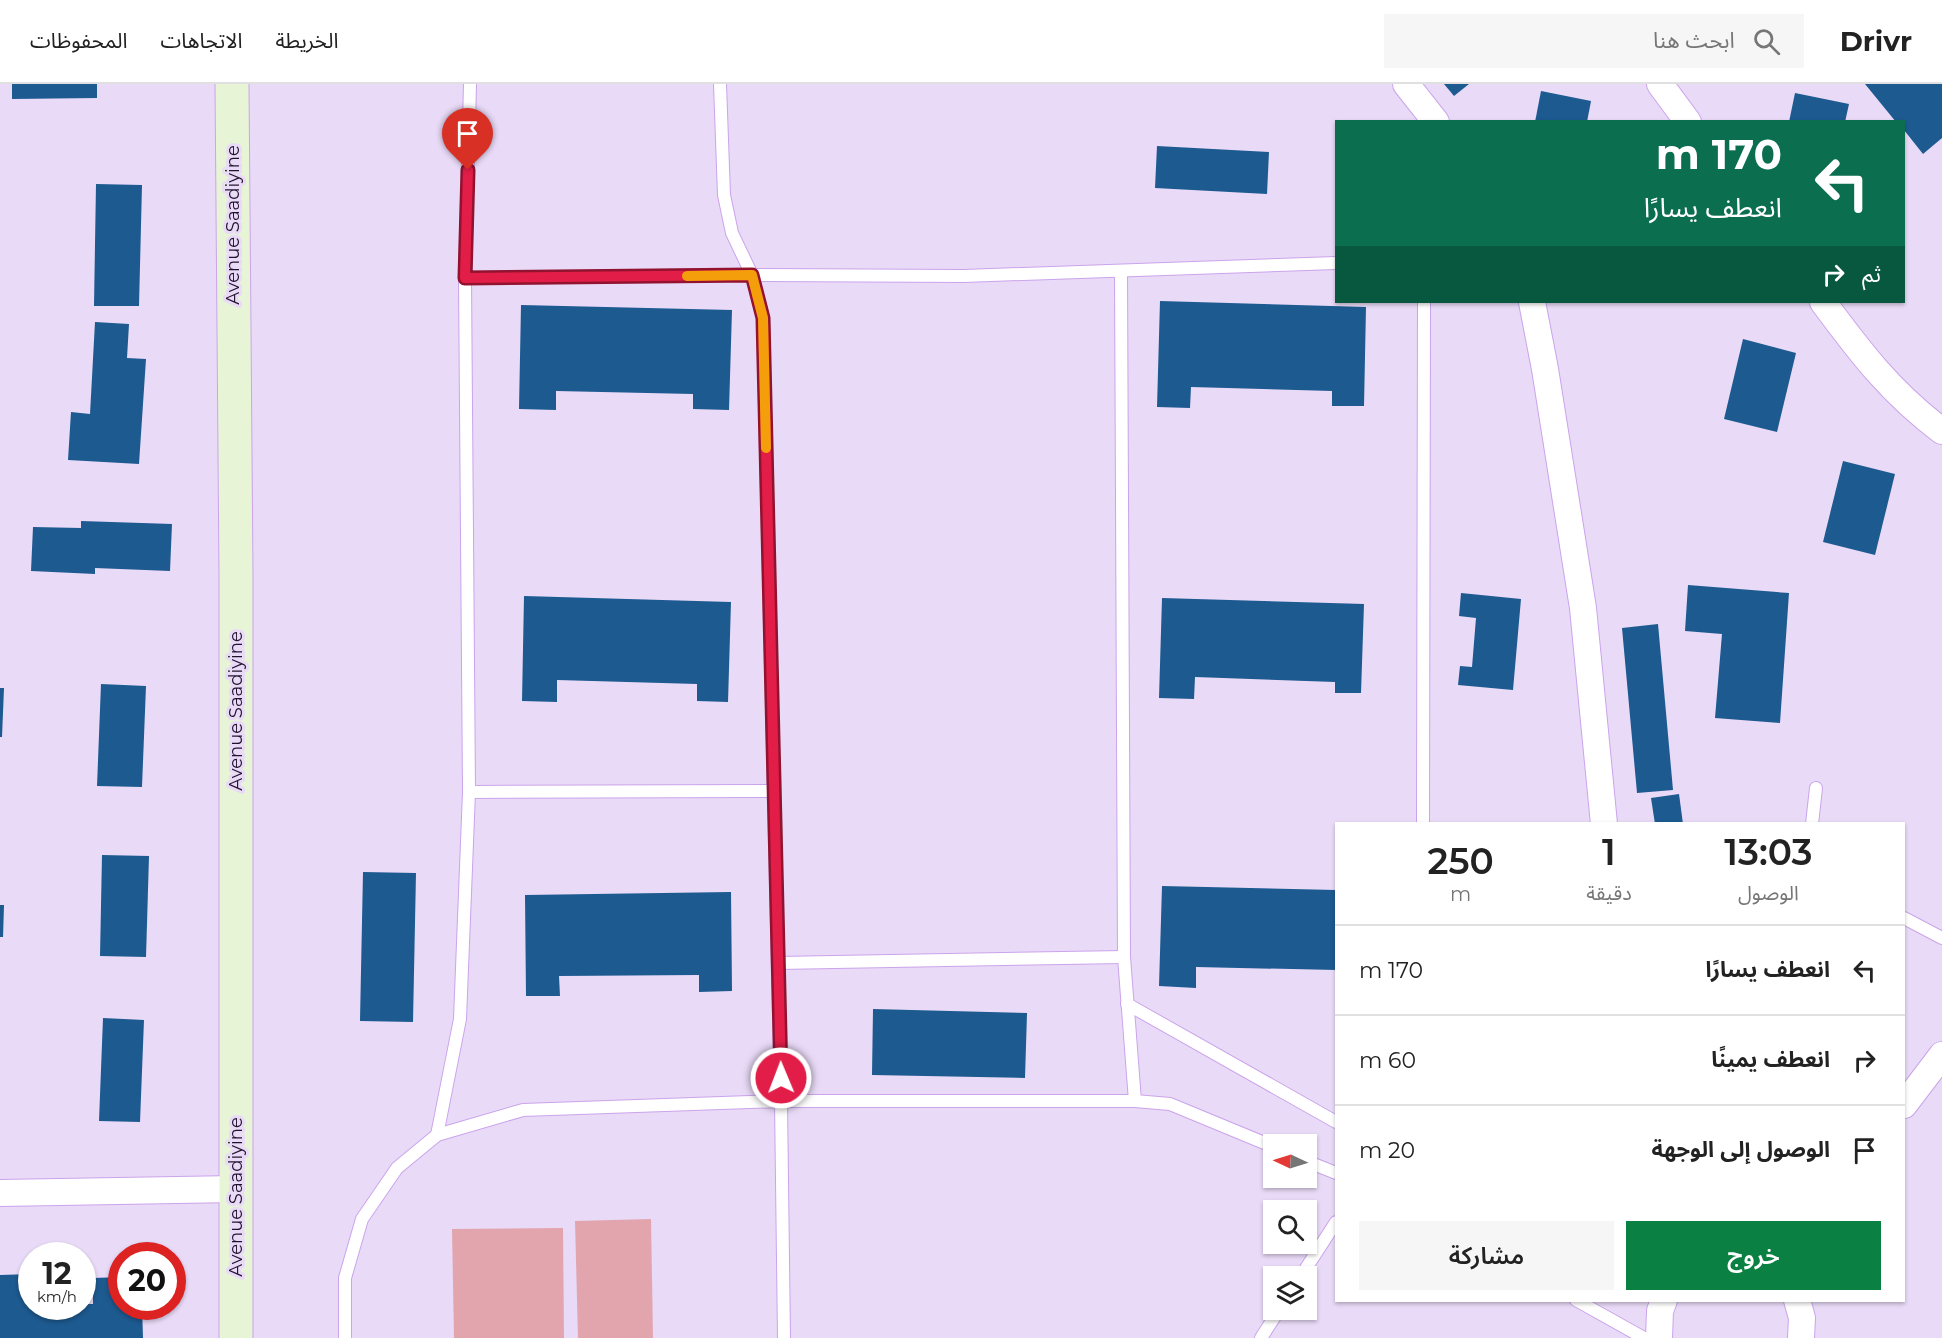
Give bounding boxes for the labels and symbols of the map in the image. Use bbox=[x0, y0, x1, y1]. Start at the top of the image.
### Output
pin bbox=[442, 108, 493, 170]
street label: Avenue Saadiyine bbox=[222, 145, 244, 305]
street label: Avenue Saadiyine bbox=[225, 631, 247, 791]
position arrow bbox=[749, 1046, 813, 1110]
street label: Avenue Saadiyine bbox=[225, 1117, 247, 1277]
north arrow bbox=[1263, 1134, 1317, 1188]
speed limit sign: 20 bbox=[108, 1242, 186, 1320]

